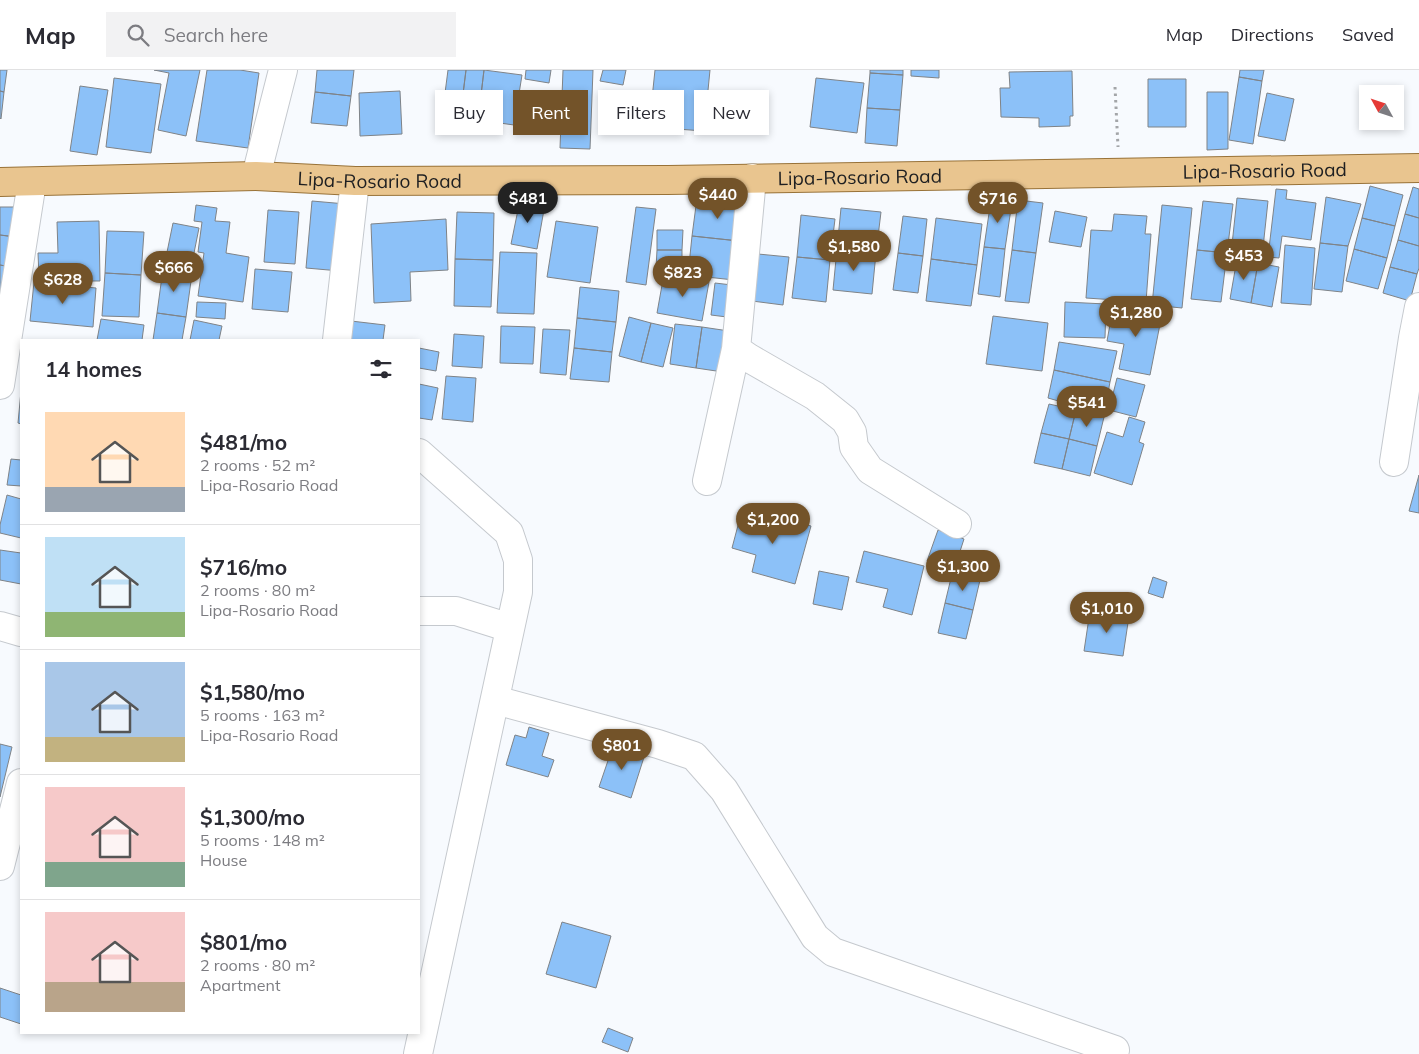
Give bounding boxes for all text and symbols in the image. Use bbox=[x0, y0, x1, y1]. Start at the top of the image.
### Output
search box bbox=[106, 12, 456, 57]
text: Map bbox=[25, 20, 76, 50]
icon: search bbox=[124, 21, 152, 49]
text: Search here bbox=[164, 23, 268, 47]
text: Map bbox=[1166, 23, 1203, 46]
text: Directions bbox=[1231, 23, 1314, 46]
text: Saved bbox=[1342, 23, 1394, 46]
north arrow bbox=[1359, 85, 1404, 130]
map controls bbox=[1359, 85, 1404, 130]
chip: Buy bbox=[435, 90, 503, 135]
chip: Rent bbox=[513, 90, 588, 135]
chip: Filters bbox=[598, 90, 684, 135]
chip: New bbox=[694, 90, 769, 135]
street label: Lipa-Rosario Road bbox=[1182, 157, 1347, 184]
street label: Lipa-Rosario Road bbox=[777, 164, 942, 190]
street label: Lipa-Rosario Road bbox=[297, 166, 462, 193]
pin: $440 bbox=[688, 178, 748, 220]
pin: $481 bbox=[498, 182, 558, 224]
pin: $716 bbox=[968, 182, 1028, 224]
text: $440 bbox=[699, 184, 737, 204]
text: $481 bbox=[509, 188, 547, 208]
text: $716 bbox=[979, 188, 1017, 208]
pin: $1,580 bbox=[813, 230, 895, 272]
text: $1,580 bbox=[828, 236, 880, 256]
pin: $453 bbox=[1214, 238, 1274, 281]
text: $453 bbox=[1225, 245, 1263, 265]
pin: $666 bbox=[144, 250, 204, 293]
pin: $823 bbox=[653, 256, 713, 298]
text: $666 bbox=[155, 257, 193, 277]
pin: $628 bbox=[33, 262, 93, 305]
text: $823 bbox=[664, 262, 702, 282]
text: $628 bbox=[44, 269, 82, 289]
pin: $1,280 bbox=[1095, 296, 1177, 338]
text: $1,280 bbox=[1110, 302, 1162, 322]
icon: filters bbox=[367, 355, 395, 383]
text: 14 homes bbox=[45, 356, 142, 382]
pin: $541 bbox=[1057, 386, 1117, 428]
text: $541 bbox=[1068, 392, 1106, 412]
text: $481/mo bbox=[200, 429, 287, 455]
icon: home bbox=[85, 432, 145, 492]
text: 2 rooms · 52 m² bbox=[200, 455, 315, 475]
text: Lipa-Rosario Road bbox=[200, 475, 338, 495]
pin: $1,200 bbox=[732, 502, 814, 545]
text: $1,200 bbox=[747, 509, 799, 529]
pin: $1,300 bbox=[922, 550, 1004, 592]
text: $716/mo bbox=[200, 554, 287, 580]
text: $1,300 bbox=[937, 556, 989, 576]
icon: home bbox=[85, 557, 145, 617]
text: 2 rooms · 80 m² bbox=[200, 580, 315, 600]
pin: $1,010 bbox=[1066, 592, 1148, 634]
text: $1,010 bbox=[1081, 598, 1133, 618]
text: Lipa-Rosario Road bbox=[200, 600, 338, 620]
text: $1,580/mo bbox=[200, 679, 305, 705]
icon: home bbox=[85, 682, 145, 742]
text: 5 rooms · 163 m² bbox=[200, 705, 325, 725]
text: Lipa-Rosario Road bbox=[200, 725, 338, 745]
pin: $801 bbox=[592, 728, 652, 771]
text: $801 bbox=[603, 735, 641, 755]
text: $1,300/mo bbox=[200, 804, 305, 830]
icon: home bbox=[85, 807, 145, 867]
text: 5 rooms · 148 m² bbox=[200, 830, 325, 850]
text: House bbox=[200, 850, 247, 870]
text: $801/mo bbox=[200, 929, 287, 955]
icon: home bbox=[85, 932, 145, 992]
text: 2 rooms · 80 m² bbox=[200, 955, 315, 975]
text: Apartment bbox=[200, 975, 281, 995]

